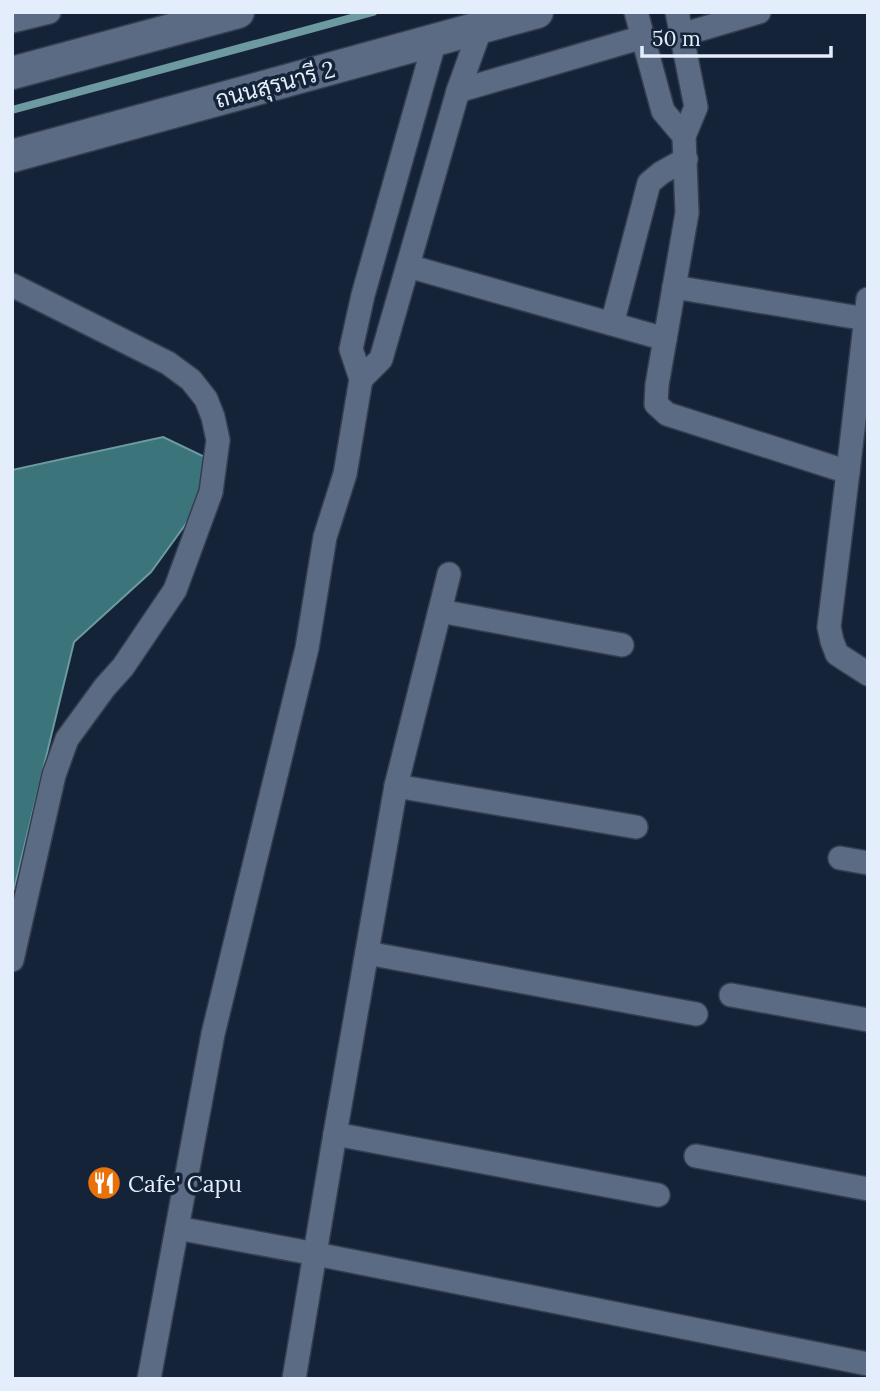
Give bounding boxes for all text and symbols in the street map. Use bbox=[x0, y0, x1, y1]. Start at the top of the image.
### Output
scale bar bbox=[642, 14, 831, 58]
text: 50 m bbox=[652, 25, 701, 52]
street label: ถนนสุรนารี 2 bbox=[212, 54, 338, 116]
restaurant icon: Cafe' Capu bbox=[85, 1164, 123, 1202]
place label: Cafe' Capu bbox=[128, 1169, 242, 1198]

